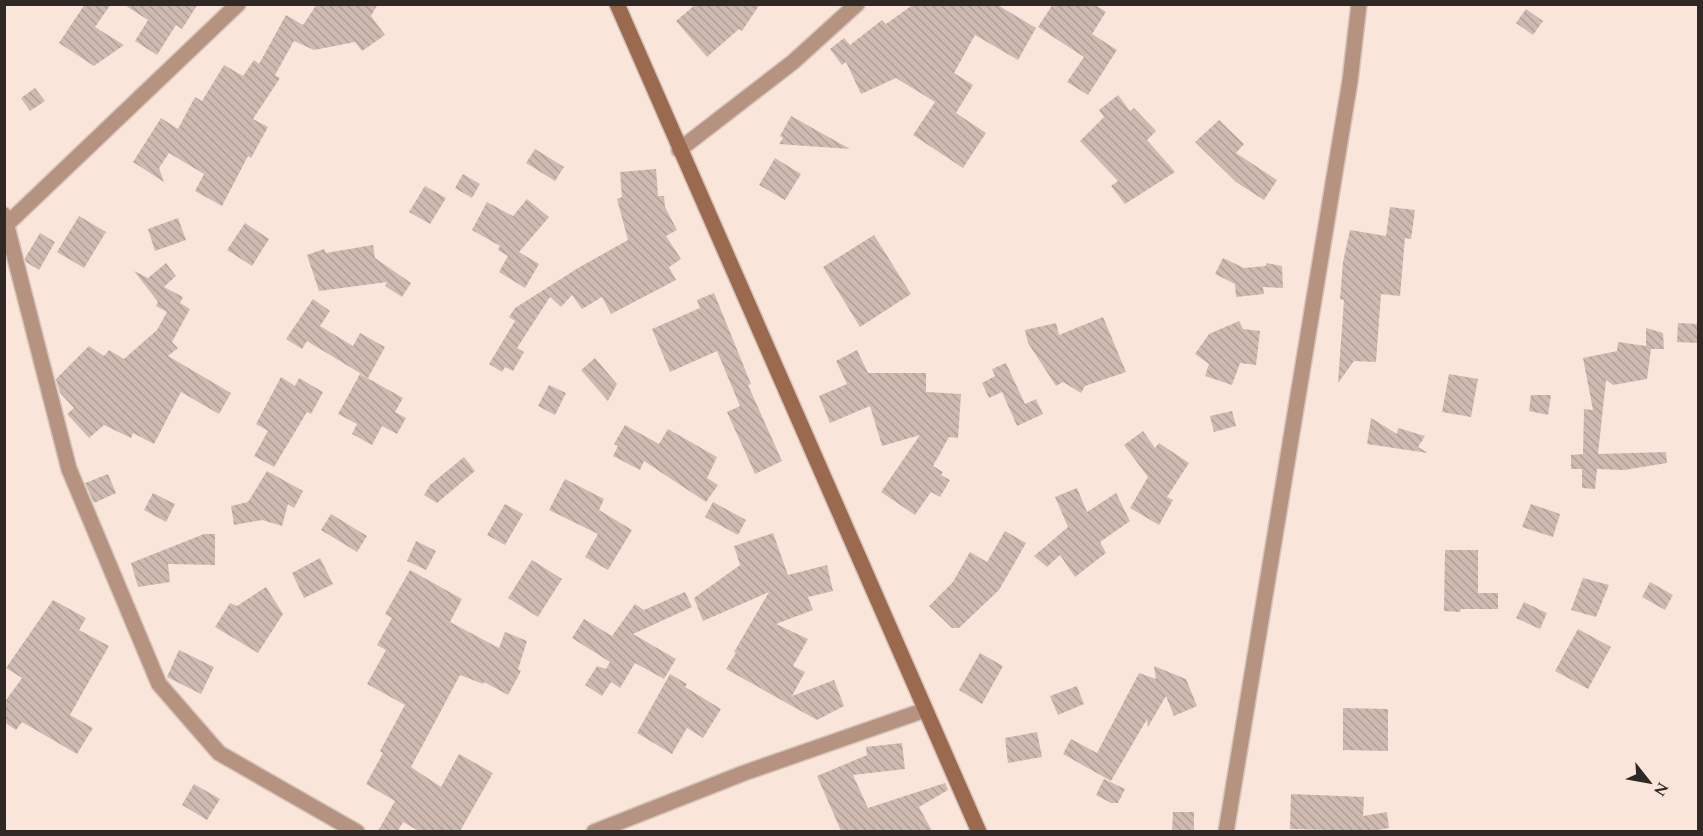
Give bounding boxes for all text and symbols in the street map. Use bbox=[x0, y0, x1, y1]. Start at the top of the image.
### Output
north arrow bbox=[1619, 752, 1679, 812]
text: N bbox=[1647, 777, 1675, 801]

